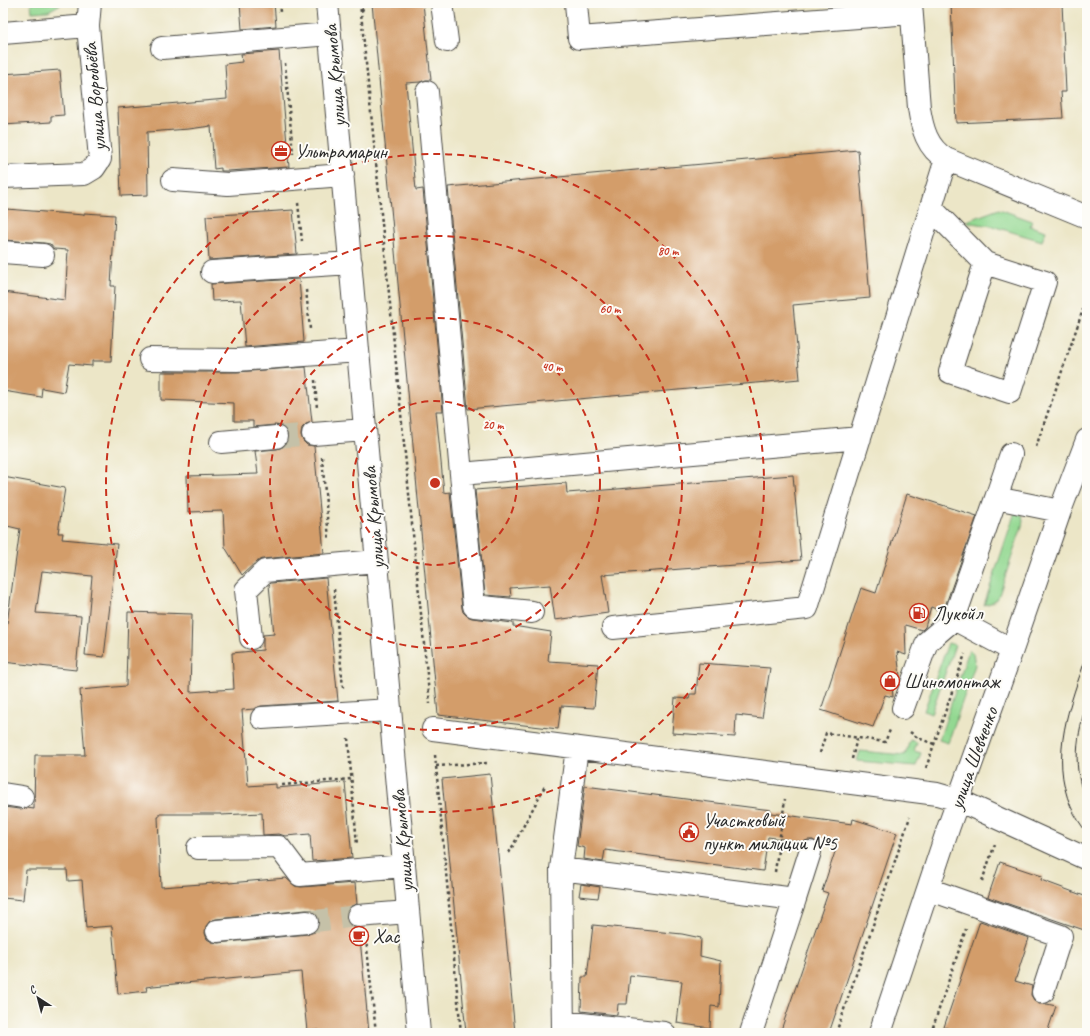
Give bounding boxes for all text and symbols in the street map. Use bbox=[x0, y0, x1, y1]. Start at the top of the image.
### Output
street label: улица Крымова bbox=[317, 22, 352, 129]
street label: улица Воробьёва bbox=[77, 41, 112, 153]
place label: Ультрамарин bbox=[295, 139, 389, 164]
office icon: Ультрамарин bbox=[270, 140, 292, 162]
text: 80 m bbox=[658, 243, 679, 259]
text: 60 m bbox=[600, 301, 622, 317]
text: 40 m bbox=[542, 359, 563, 375]
text: 20 m bbox=[483, 417, 504, 433]
street label: улица Крымова bbox=[356, 464, 391, 571]
centre of rings bbox=[428, 476, 442, 490]
place label: Лукойл bbox=[933, 601, 984, 626]
fuel station icon: Лукойл bbox=[908, 602, 930, 624]
place label: Шиномонтаж bbox=[904, 669, 1001, 694]
shop icon: Шиномонтаж bbox=[879, 670, 901, 692]
street label: улица Шевченко bbox=[943, 703, 1004, 814]
street label: улица Крымова bbox=[385, 787, 420, 894]
place label: Участковый пункт милиции №5 bbox=[703, 808, 838, 856]
public building icon: Участковый пункт милиции №5 bbox=[678, 821, 700, 843]
place label: Хас bbox=[373, 924, 400, 949]
cafe icon: Хас bbox=[348, 925, 370, 947]
north arrow bbox=[18, 978, 58, 1018]
text: С bbox=[26, 982, 40, 997]

